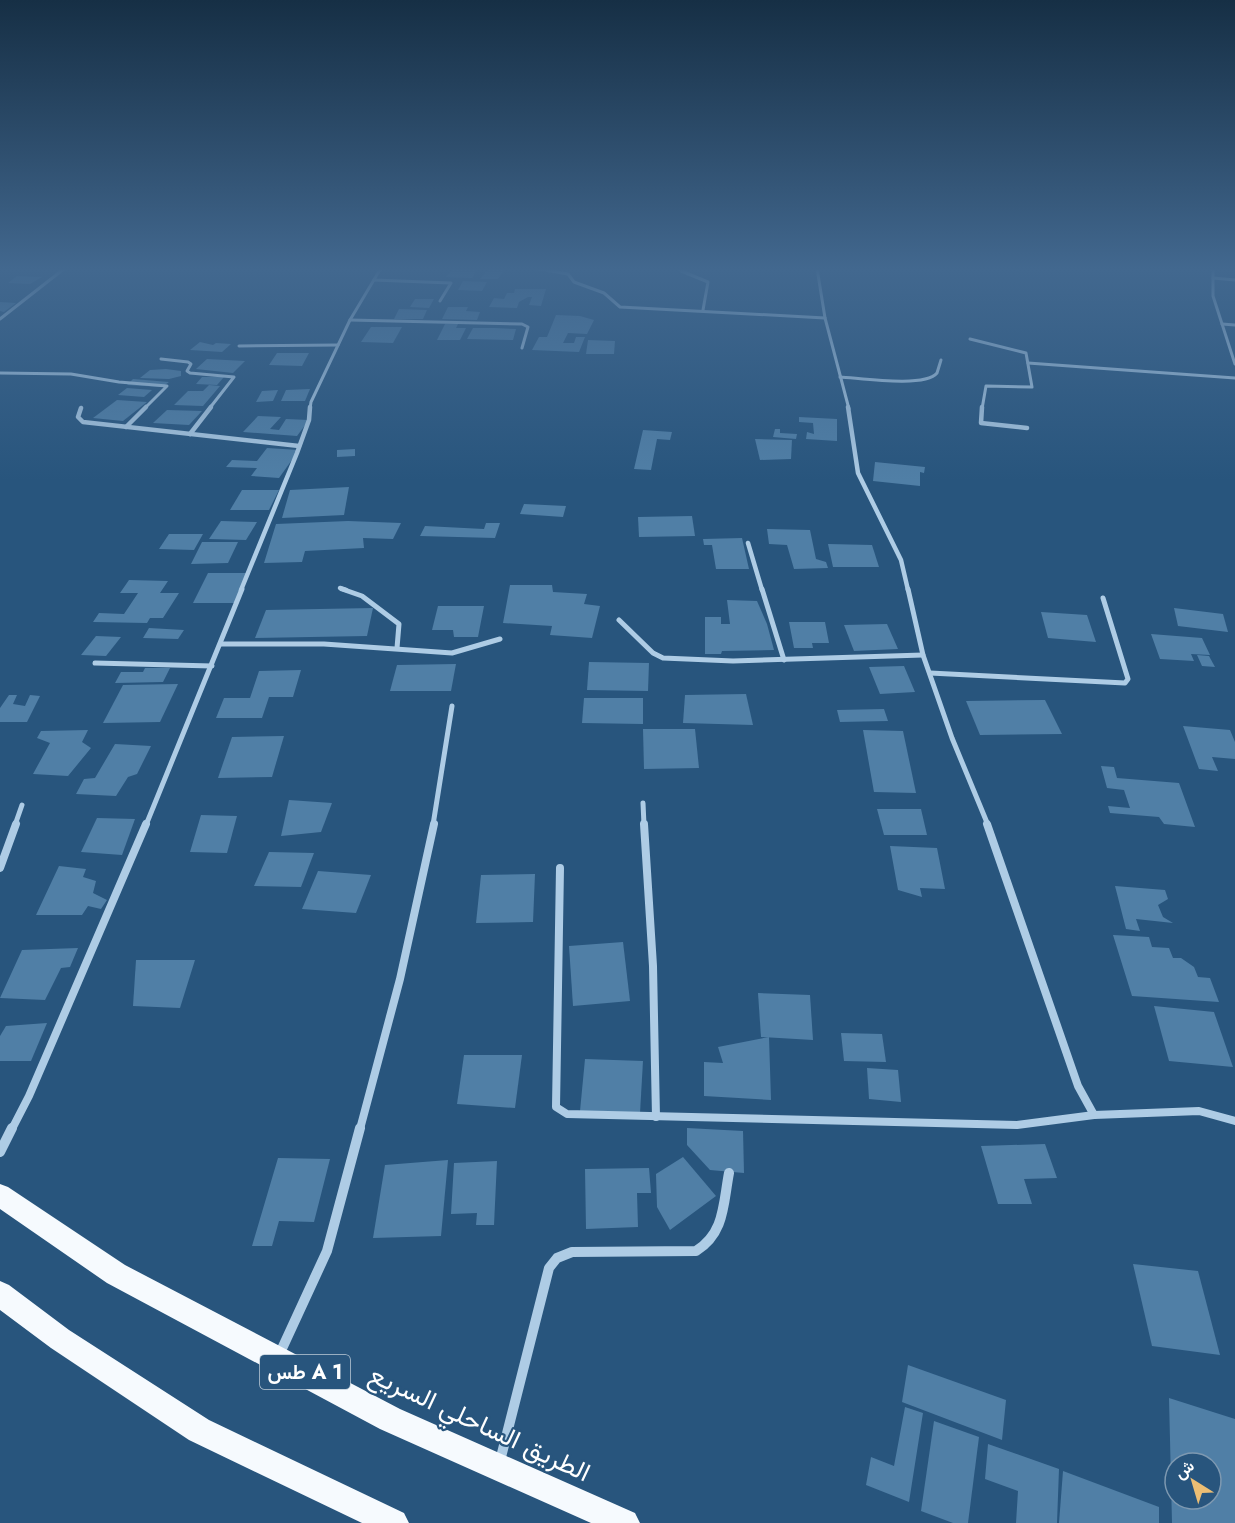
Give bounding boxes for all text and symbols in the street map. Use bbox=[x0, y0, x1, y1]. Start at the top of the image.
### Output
road number: طس A 1 bbox=[260, 1355, 350, 1389]
street label: الطريق الساحلي السريع bbox=[362, 1355, 597, 1493]
north arrow bbox=[1163, 1451, 1223, 1511]
text: ش bbox=[1170, 1454, 1199, 1484]

